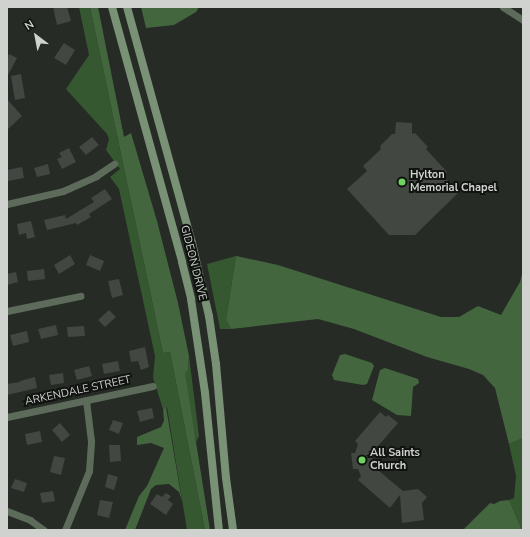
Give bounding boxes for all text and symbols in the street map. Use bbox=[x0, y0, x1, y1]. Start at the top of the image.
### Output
north arrow bbox=[16, 16, 56, 56]
text: N bbox=[22, 17, 37, 34]
place label: Hylton Memorial Chapel bbox=[410, 169, 497, 195]
marker: Hylton Memorial Chapel bbox=[397, 177, 407, 187]
street label: GIDEON DRIVE bbox=[177, 224, 209, 302]
street label: ARKENDALE STREET bbox=[24, 373, 132, 409]
place label: All Saints Church bbox=[370, 447, 420, 473]
marker: All Saints Church bbox=[357, 455, 367, 465]

